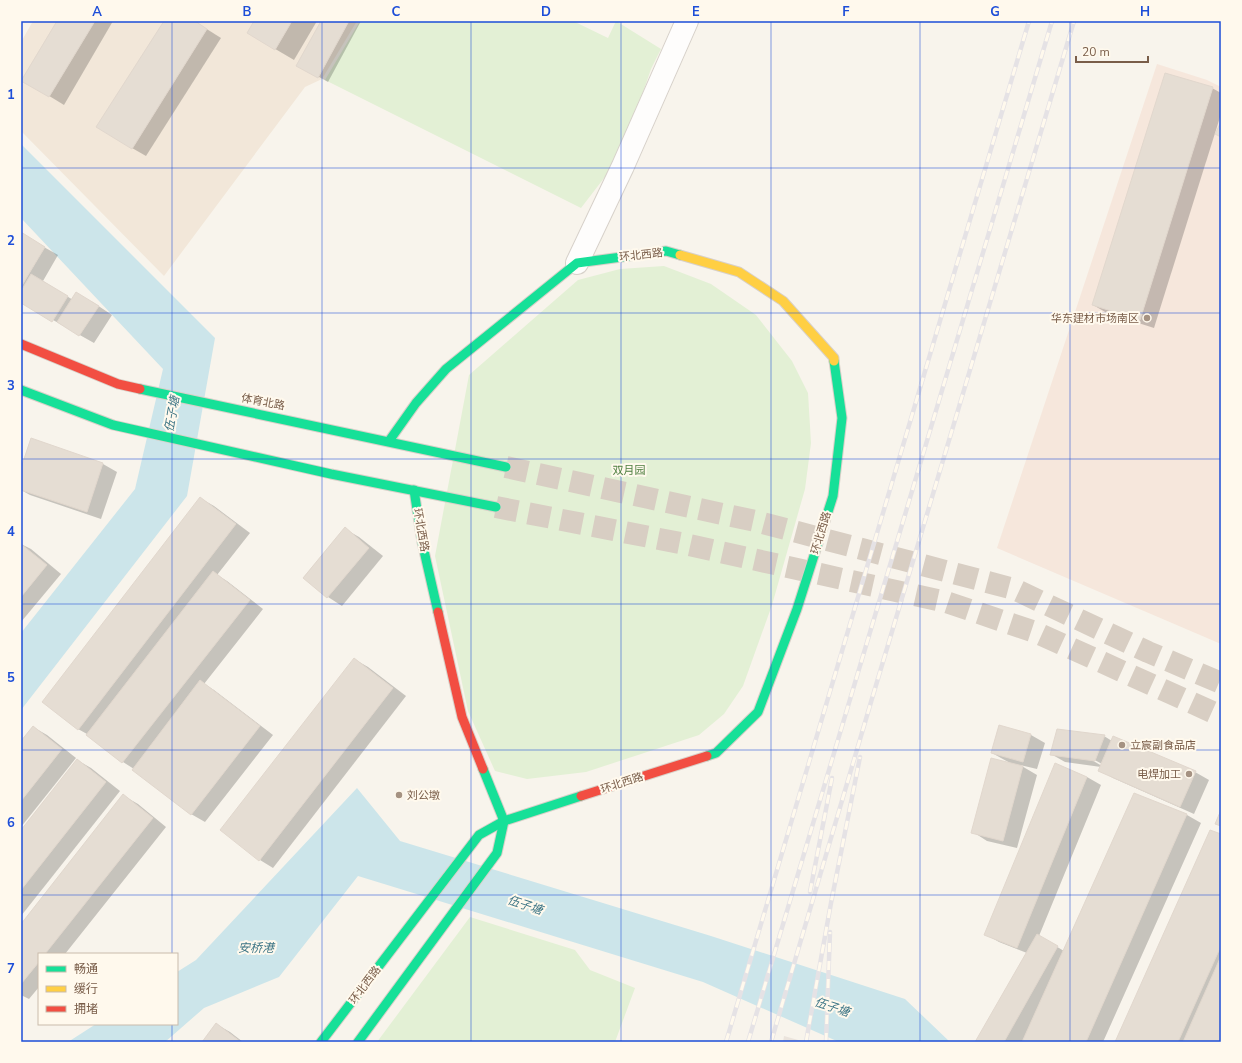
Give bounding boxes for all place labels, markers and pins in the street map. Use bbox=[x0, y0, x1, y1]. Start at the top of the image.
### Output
place label: 华东建材市场南区 bbox=[1051, 311, 1139, 326]
marker: 华东建材市场南区 bbox=[1142, 313, 1152, 323]
place label: 立宸副食品店 bbox=[1130, 738, 1196, 753]
marker: 立宸副食品店 bbox=[1117, 740, 1127, 750]
place label: 电焊加工 bbox=[1137, 767, 1181, 782]
marker: 电焊加工 bbox=[1184, 769, 1194, 779]
place label: 刘公墩 bbox=[407, 788, 440, 803]
marker: 刘公墩 bbox=[394, 790, 404, 800]

